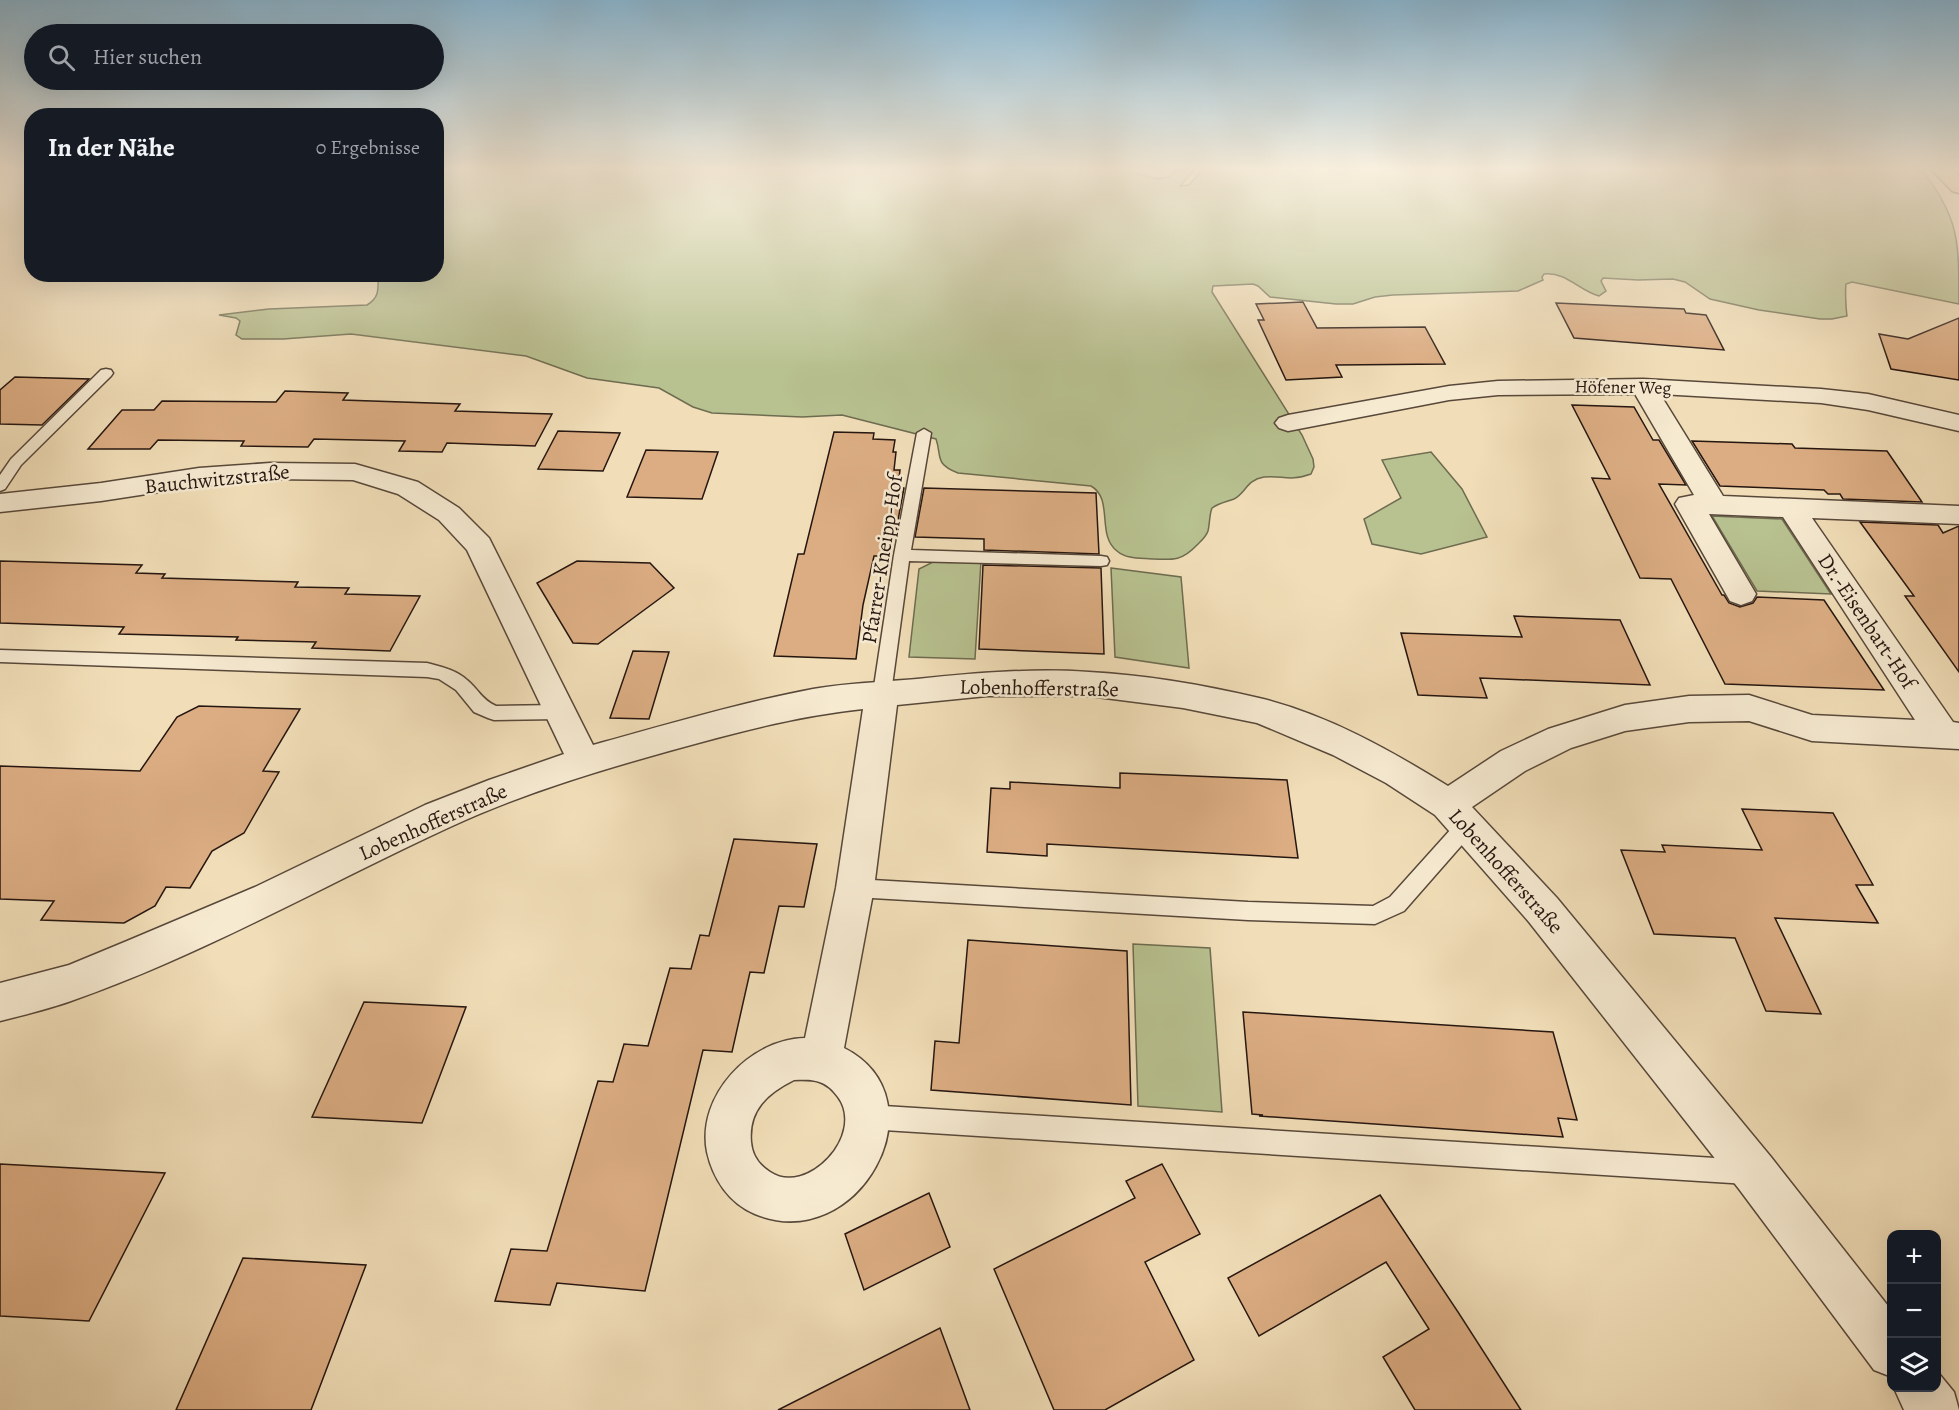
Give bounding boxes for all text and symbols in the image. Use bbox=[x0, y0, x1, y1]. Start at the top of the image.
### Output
search box bbox=[24, 24, 444, 90]
icon: search bbox=[45, 41, 78, 74]
text: Hier suchen bbox=[93, 42, 202, 72]
text: In der Nähe bbox=[48, 130, 175, 165]
text: 0 Ergebnisse bbox=[316, 134, 420, 161]
street label: Höfener Weg bbox=[1575, 374, 1671, 400]
street label: Bauchwitzstraße bbox=[143, 457, 291, 501]
street label: Pfarrer-Kneipp-Hof bbox=[855, 469, 910, 645]
street label: Dr.-Eisenbart-Hof bbox=[1811, 548, 1924, 697]
street label: Lobenhofferstraße bbox=[959, 673, 1119, 703]
street label: Lobenhofferstraße bbox=[354, 777, 512, 867]
street label: Lobenhofferstraße bbox=[1442, 802, 1570, 940]
map controls bbox=[1887, 1230, 1941, 1392]
button: + bbox=[1887, 1230, 1941, 1284]
button: − bbox=[1887, 1284, 1941, 1338]
button: layers bbox=[1887, 1338, 1941, 1392]

